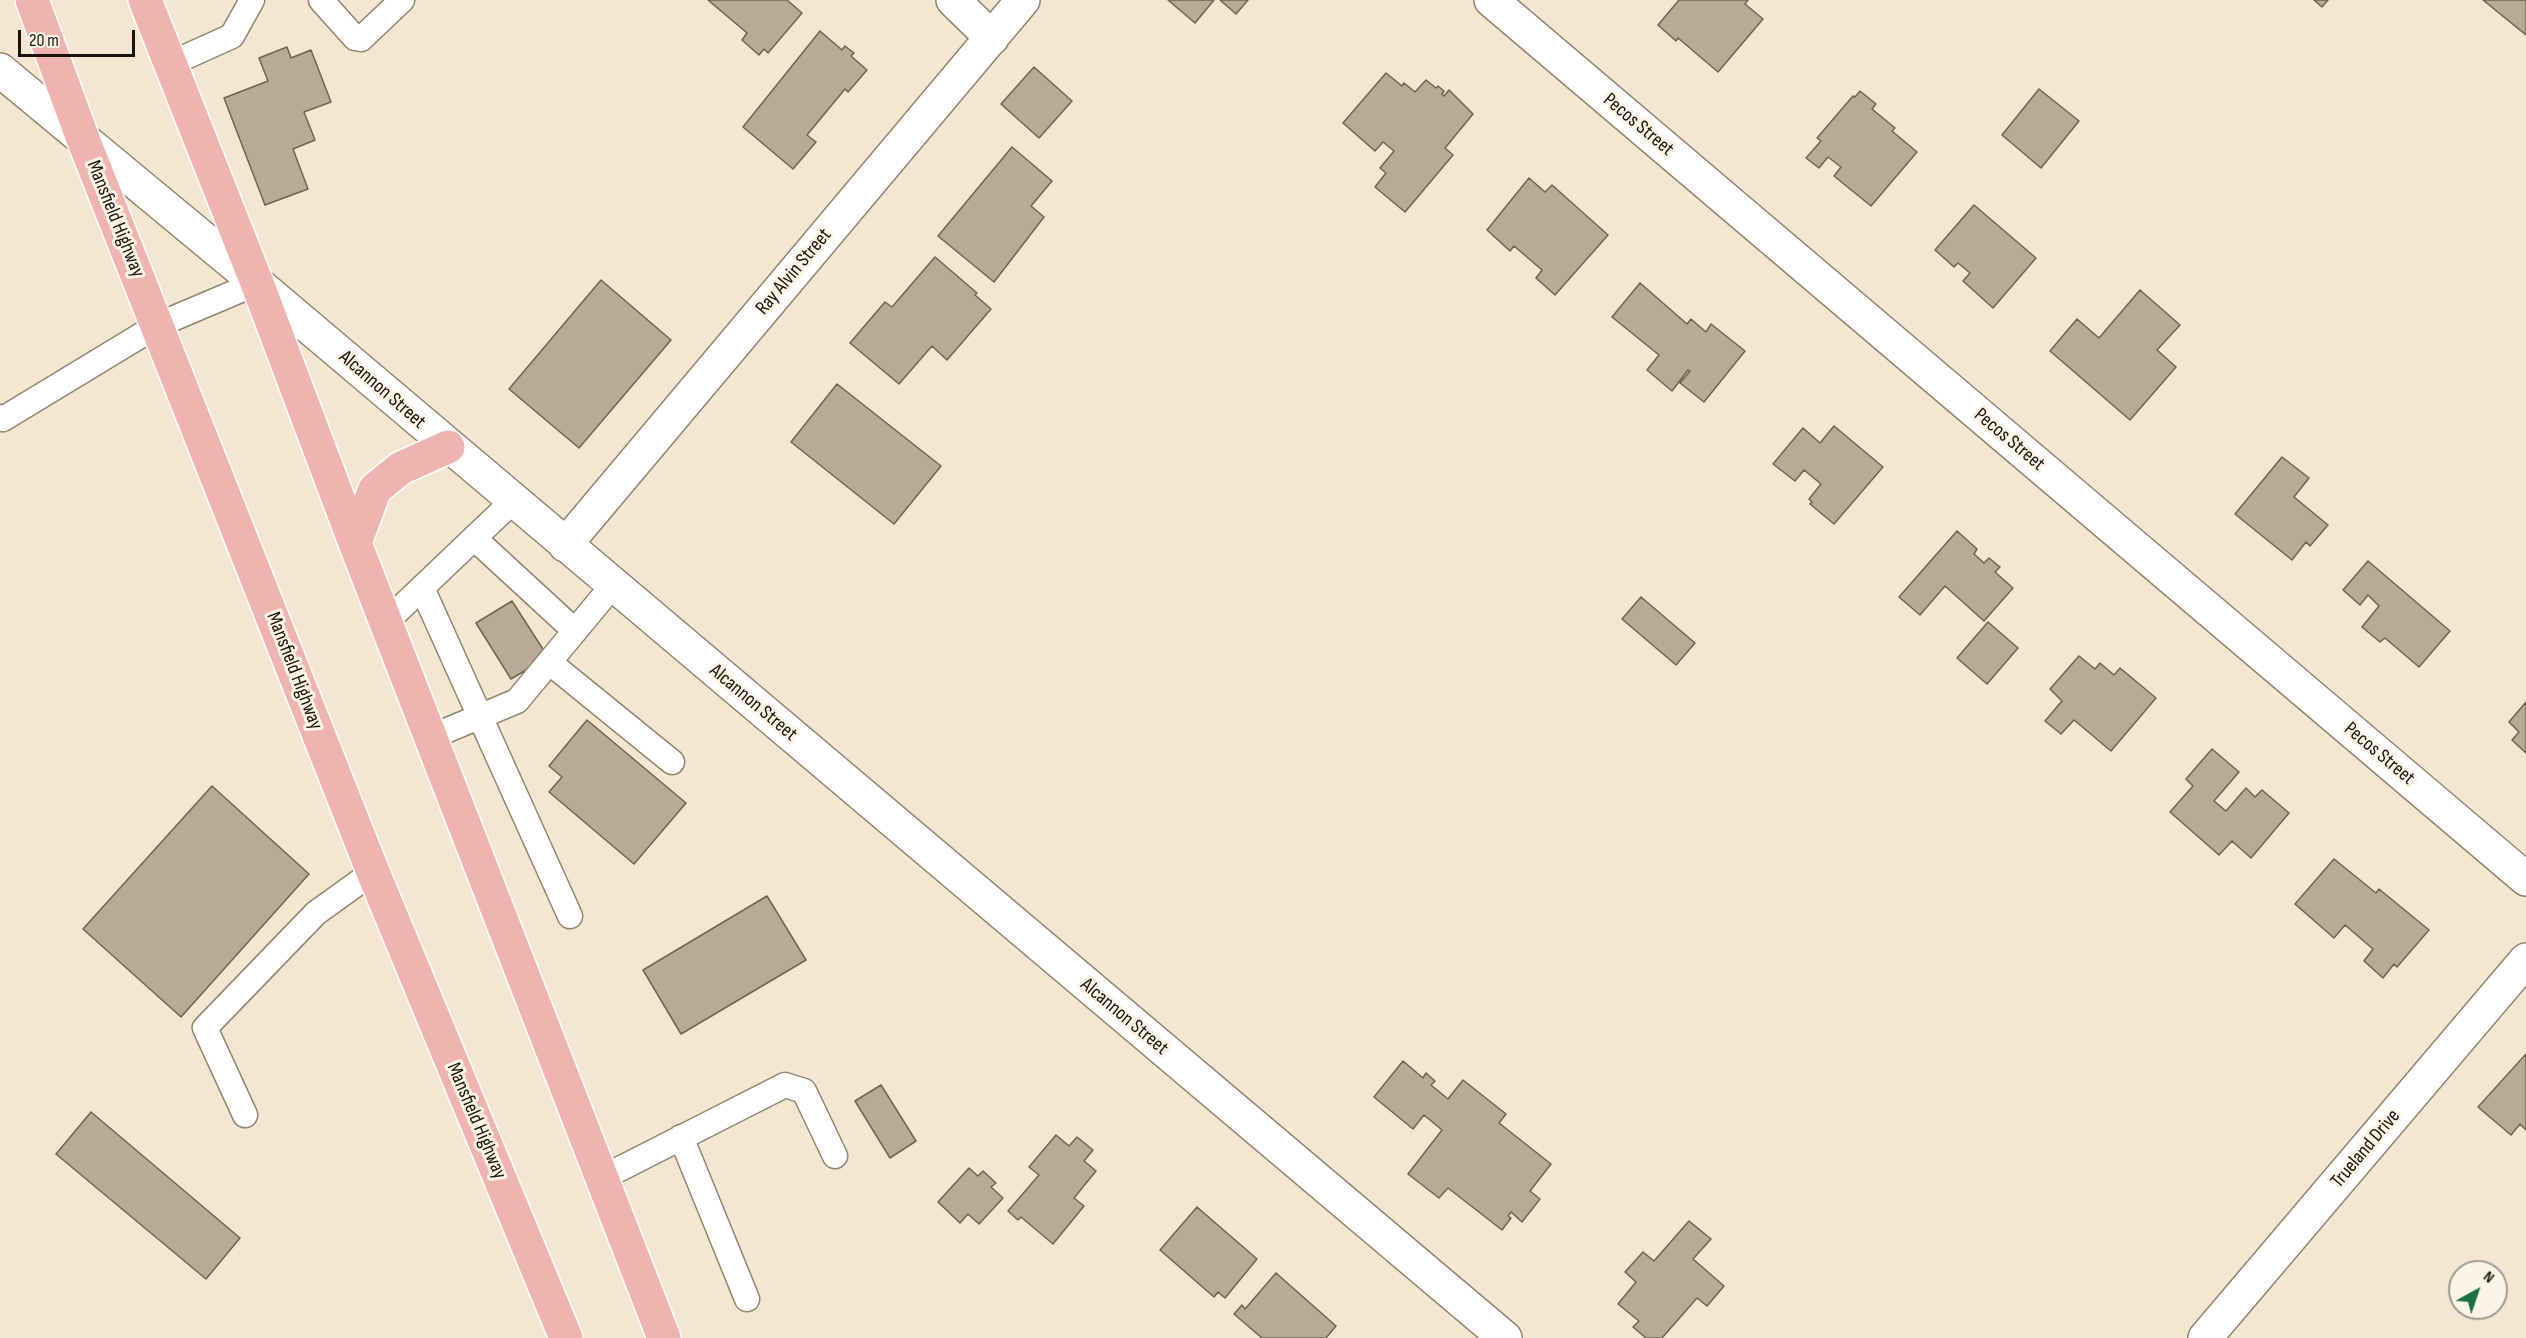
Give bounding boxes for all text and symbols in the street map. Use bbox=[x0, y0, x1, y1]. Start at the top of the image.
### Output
scale bar bbox=[21, 18, 138, 56]
text: 20 m bbox=[29, 30, 59, 51]
street label: Pecos Street bbox=[1598, 88, 1678, 162]
street label: Mansfield Highway bbox=[81, 157, 149, 281]
street label: Ray Alvin Street bbox=[751, 224, 837, 320]
street label: Alcannon Street bbox=[334, 346, 430, 434]
street label: Pecos Street bbox=[1969, 403, 2049, 477]
street label: Mansfield Highway bbox=[261, 609, 327, 733]
street label: Alcannon Street bbox=[704, 659, 802, 747]
street label: Pecos Street bbox=[2339, 717, 2419, 791]
street label: Alcannon Street bbox=[1075, 973, 1173, 1061]
street label: Mansfield Highway bbox=[441, 1059, 511, 1183]
street label: Trueland Drive bbox=[2326, 1105, 2406, 1193]
north arrow bbox=[2448, 1260, 2508, 1320]
text: N bbox=[2479, 1267, 2498, 1287]

